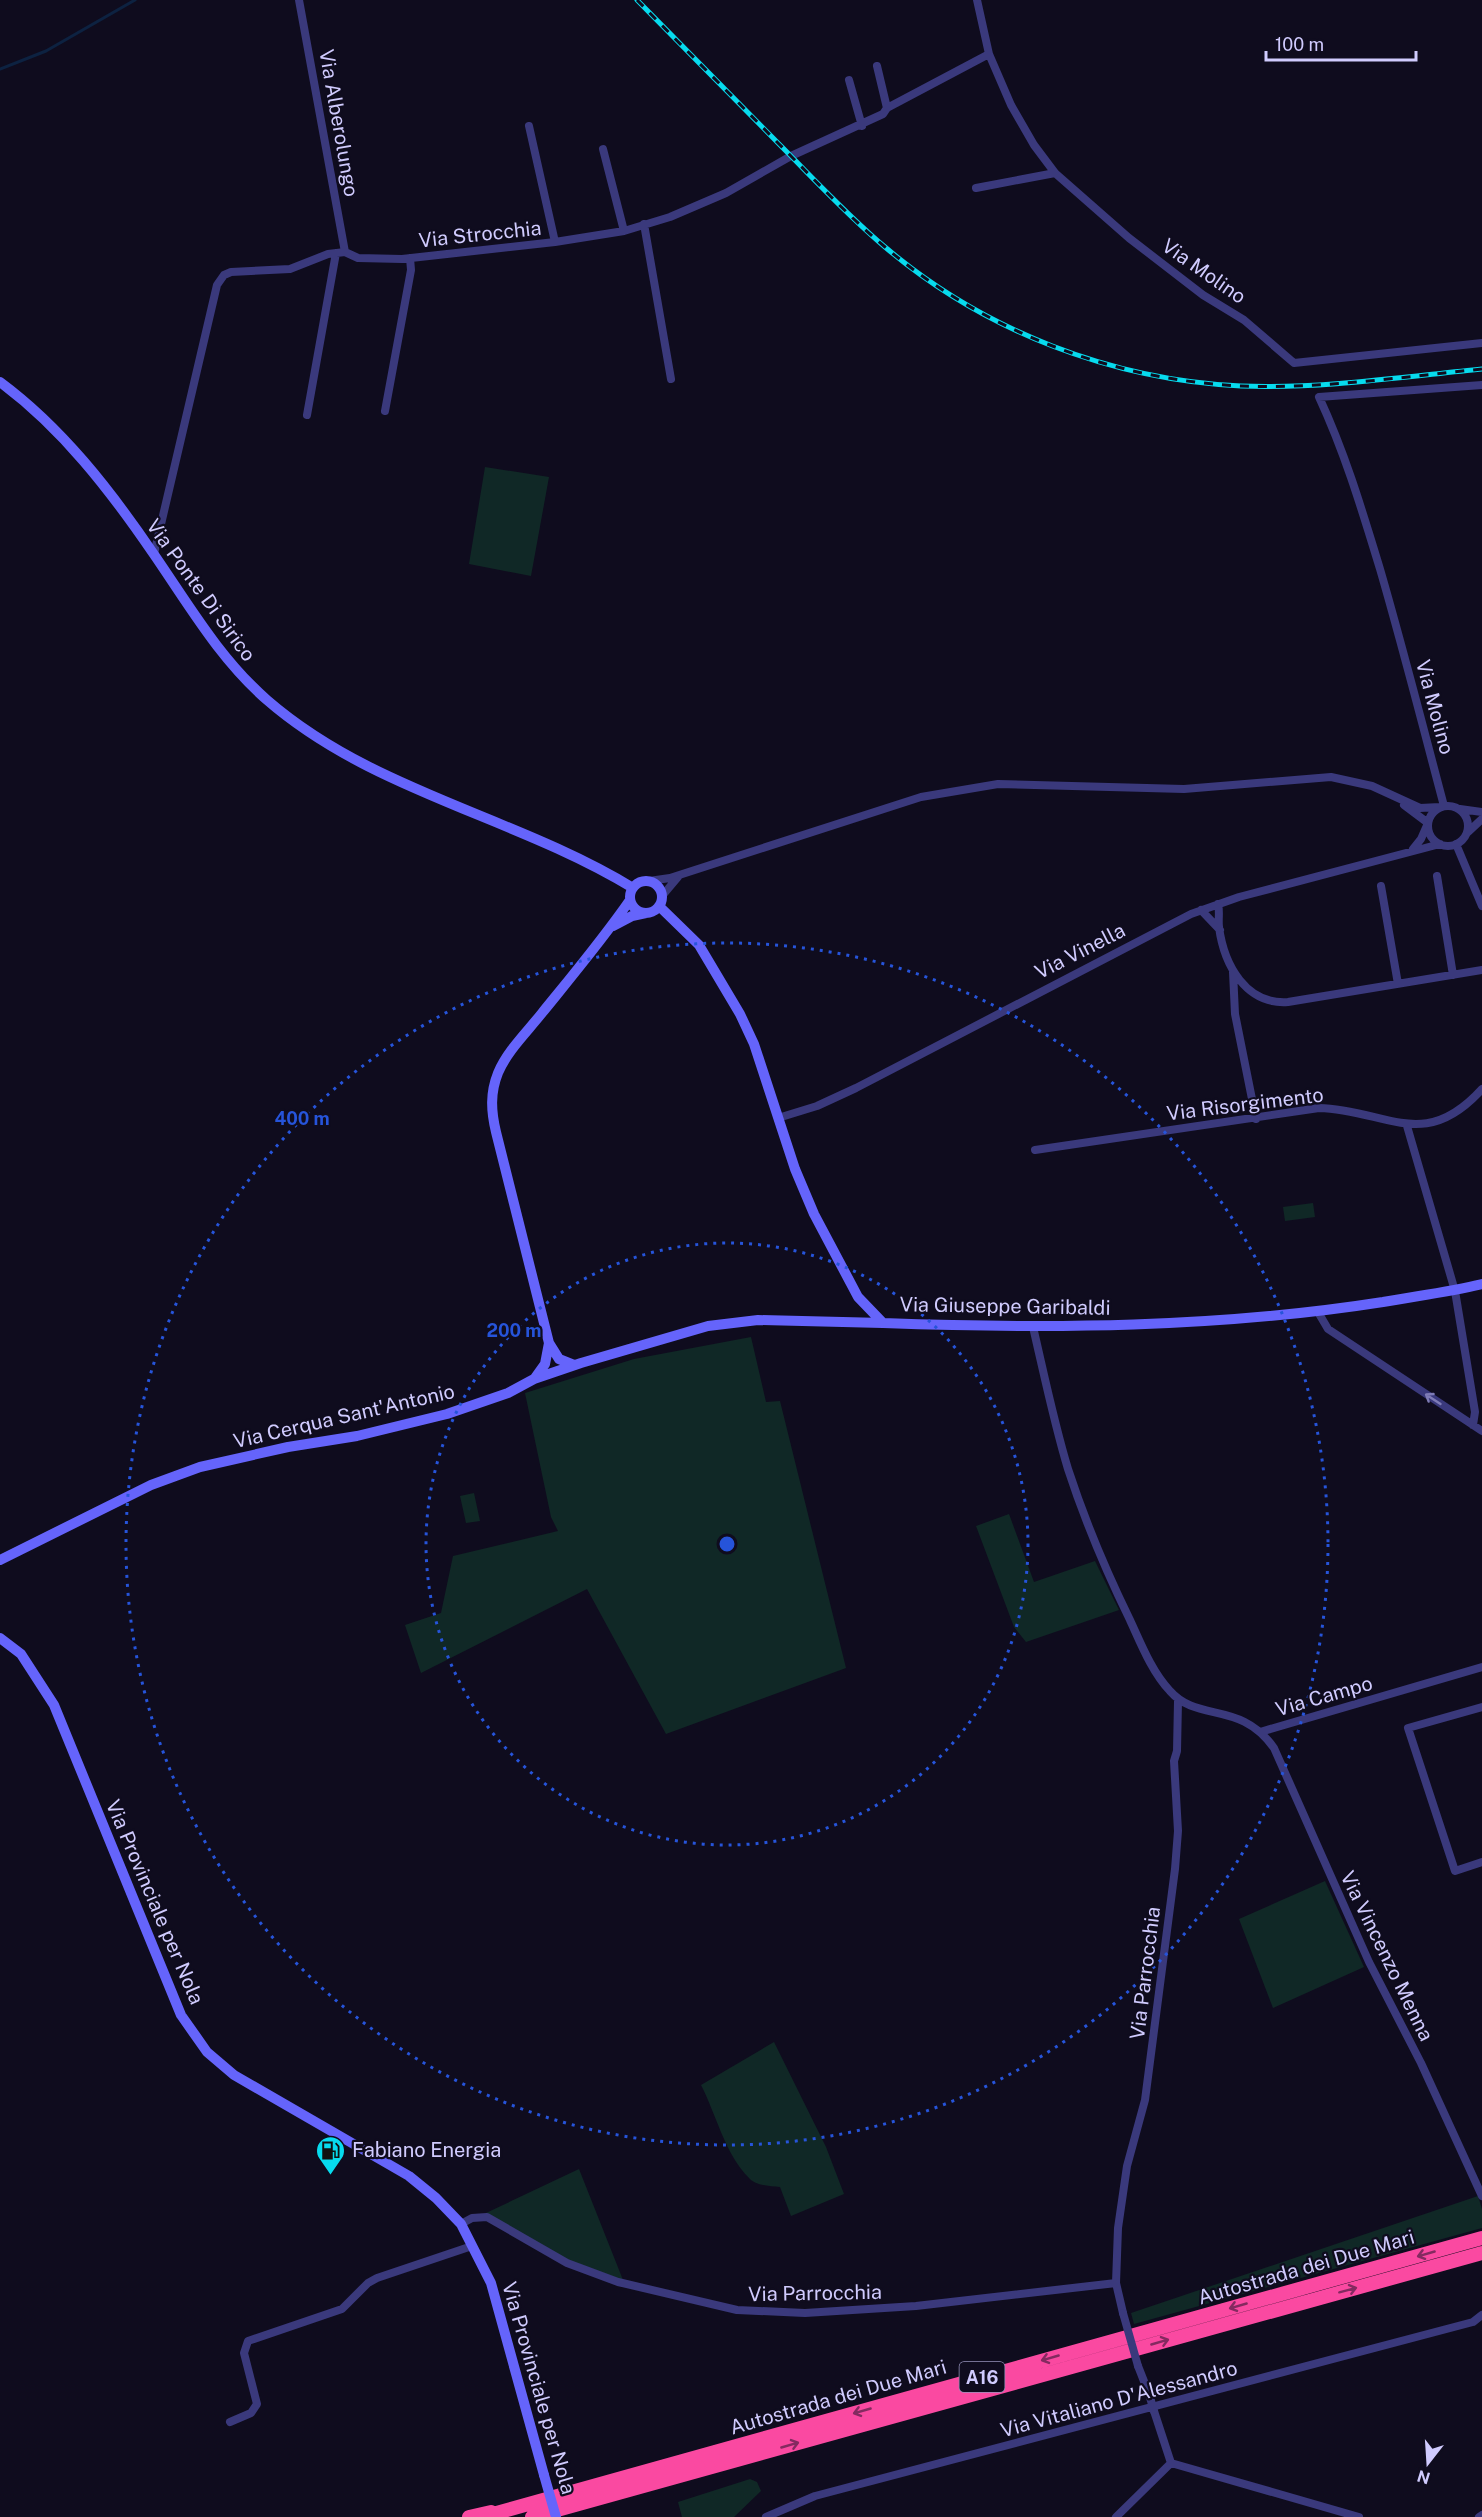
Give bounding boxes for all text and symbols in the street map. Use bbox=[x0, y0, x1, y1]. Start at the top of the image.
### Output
scale bar bbox=[1266, 24, 1416, 62]
text: 100 m bbox=[1275, 34, 1324, 55]
street label: Via Alberolungo bbox=[314, 47, 364, 199]
street label: Via Strocchia bbox=[418, 216, 542, 252]
street label: Via Molino bbox=[1157, 233, 1251, 309]
street label: Via Ponte Di Sirico bbox=[141, 514, 261, 666]
street label: Via Molino bbox=[1411, 657, 1459, 757]
street label: Via Vinella bbox=[1031, 918, 1129, 984]
street label: Via Risorgimento bbox=[1165, 1082, 1325, 1126]
text: 400 m bbox=[274, 1108, 330, 1129]
street label: Via Giuseppe Garibaldi bbox=[899, 1292, 1111, 1320]
text: 200 m bbox=[487, 1320, 541, 1341]
street label: Via Cerqua Sant'Antonio bbox=[231, 1379, 457, 1453]
one-way arrow bbox=[1426, 1393, 1442, 1405]
centre of rings bbox=[717, 1534, 737, 1554]
street label: Via Campo bbox=[1273, 1671, 1375, 1721]
street label: Via Provinciale per Nola bbox=[101, 1796, 209, 2008]
street label: Via Vincenzo Menna bbox=[1335, 1867, 1439, 2045]
street label: Via Parrocchia bbox=[1125, 1905, 1165, 2041]
fuel station icon: Fabiano Energia bbox=[315, 2134, 347, 2176]
place label: Fabiano Energia bbox=[352, 2138, 501, 2162]
street label: Autostrada dei Due Mari bbox=[1195, 2225, 1417, 2309]
one-way arrow bbox=[1417, 2248, 1436, 2260]
street label: Via Provinciale per Nola bbox=[497, 2279, 581, 2497]
street label: Via Parrocchia bbox=[748, 2280, 882, 2306]
one-way arrow bbox=[1338, 2283, 1357, 2295]
one-way arrow bbox=[1229, 2301, 1248, 2312]
one-way arrow bbox=[1150, 2336, 1169, 2347]
one-way arrow bbox=[1041, 2353, 1060, 2364]
street label: Autostrada dei Due Mari bbox=[727, 2355, 949, 2439]
street label: Via Vitaliano D'Alessandro bbox=[998, 2356, 1240, 2442]
road number: A16 bbox=[960, 2362, 1004, 2392]
one-way arrow bbox=[853, 2406, 872, 2417]
north arrow bbox=[1398, 2433, 1458, 2493]
one-way arrow bbox=[781, 2439, 800, 2450]
text: N bbox=[1415, 2466, 1433, 2488]

